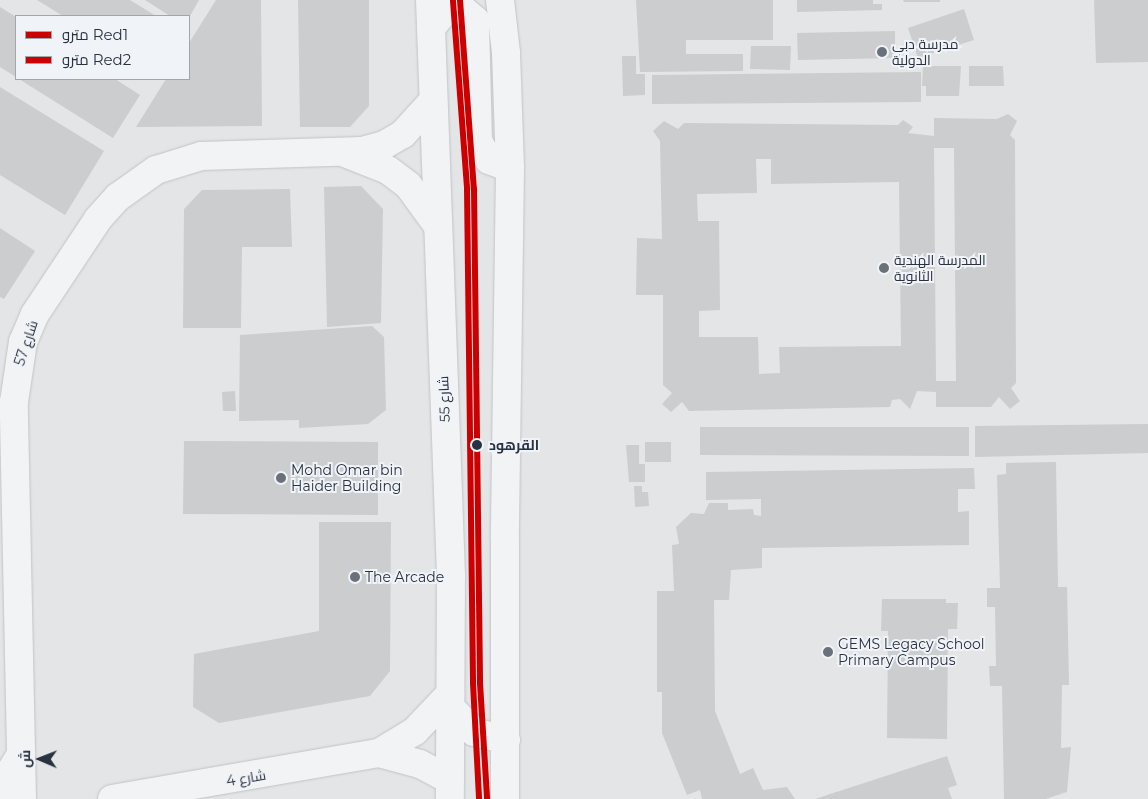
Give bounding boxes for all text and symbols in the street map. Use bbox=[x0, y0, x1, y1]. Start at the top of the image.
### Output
legend bbox=[15, 15, 190, 80]
text: مترو Red1 bbox=[62, 25, 128, 44]
place label: مدرسة دبي الدولية bbox=[892, 36, 958, 68]
marker: مدرسة دبي الدولية bbox=[876, 46, 888, 58]
text: مترو Red2 bbox=[62, 50, 131, 69]
place label: المدرسة الهندية الثانوية bbox=[894, 252, 986, 284]
marker: المدرسة الهندية الثانوية bbox=[878, 262, 890, 274]
street label: شارع 57 bbox=[11, 318, 41, 368]
street label: شارع 55 bbox=[435, 375, 453, 423]
marker: القرهود bbox=[469, 437, 485, 453]
place label: القرهود bbox=[489, 437, 539, 453]
place label: Mohd Omar bin Haider Building bbox=[291, 462, 403, 494]
marker: Mohd Omar bin Haider Building bbox=[275, 472, 287, 484]
place label: The Arcade bbox=[365, 569, 444, 585]
marker: The Arcade bbox=[349, 571, 361, 583]
place label: GEMS Legacy School Primary Campus bbox=[838, 636, 985, 669]
marker: GEMS Legacy School Primary Campus bbox=[822, 646, 834, 658]
north arrow bbox=[15, 734, 65, 784]
text: ش bbox=[16, 750, 34, 768]
street label: شارع 4 bbox=[225, 766, 267, 790]

